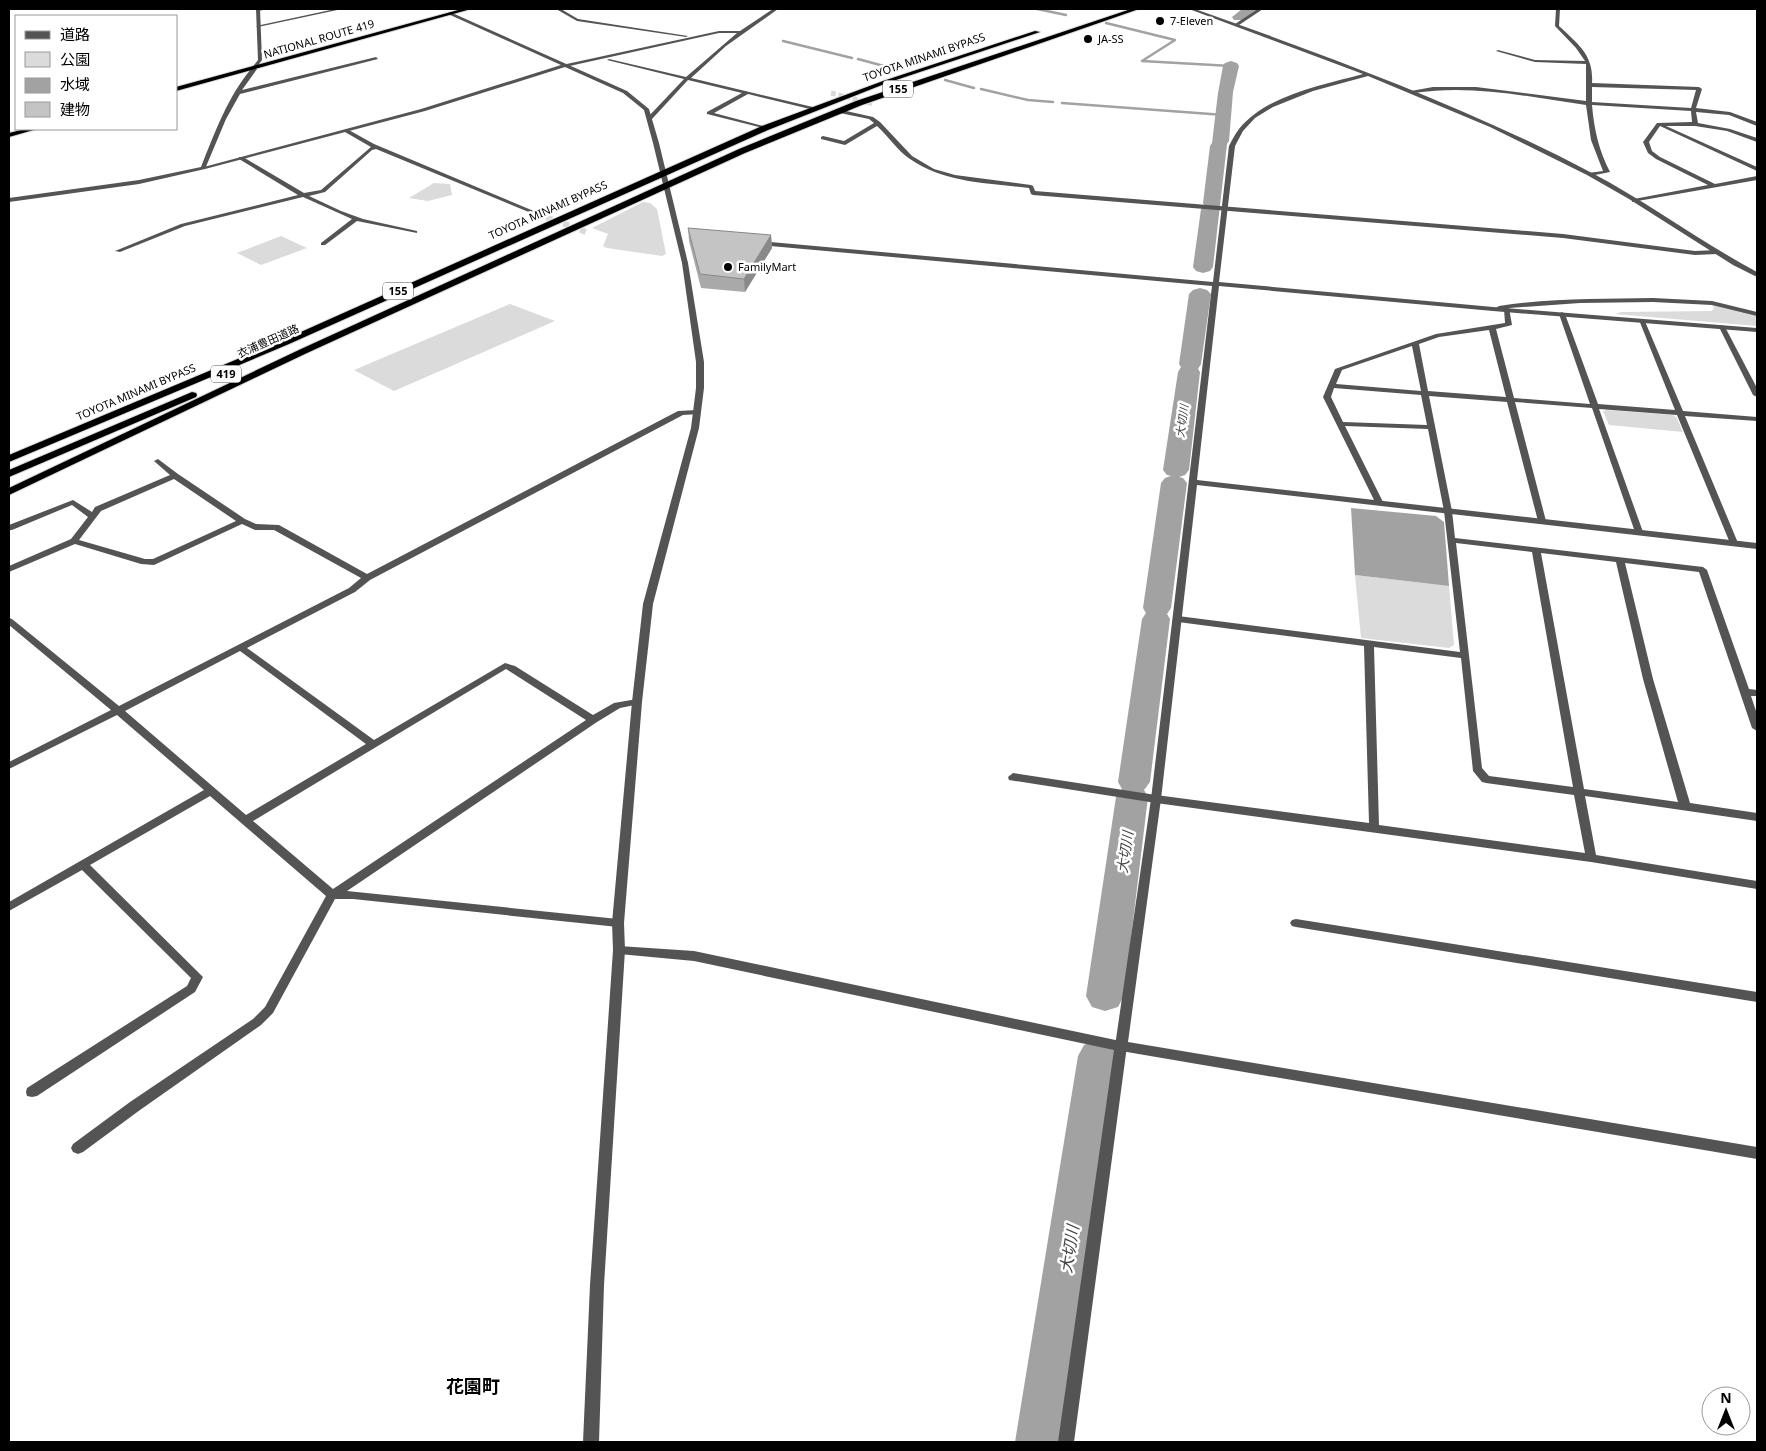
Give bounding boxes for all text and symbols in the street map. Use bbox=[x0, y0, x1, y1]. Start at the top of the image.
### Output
place label: 7-Eleven bbox=[1170, 13, 1213, 28]
legend bbox=[15, 15, 178, 130]
marker: 7-Eleven bbox=[1154, 15, 1166, 27]
street label: NATIONAL ROUTE 419 bbox=[262, 16, 376, 62]
text: 道路 bbox=[60, 24, 90, 44]
street label: TOYOTA MINAMI BYPASS bbox=[861, 29, 987, 84]
place label: JA-SS bbox=[1097, 31, 1124, 46]
marker: JA-SS bbox=[1082, 33, 1094, 45]
text: 公園 bbox=[60, 49, 90, 69]
text: 水域 bbox=[60, 74, 90, 94]
road number: 155 bbox=[883, 80, 913, 98]
text: 建物 bbox=[60, 99, 90, 119]
street label: TOYOTA MINAMI BYPASS bbox=[486, 177, 609, 242]
place label: FamilyMart bbox=[738, 259, 796, 274]
marker: FamilyMart bbox=[722, 261, 734, 273]
road number: 155 bbox=[383, 282, 413, 300]
street label: 衣浦豊田道路 bbox=[235, 320, 301, 361]
street label: TOYOTA MINAMI BYPASS bbox=[74, 360, 198, 423]
road number: 419 bbox=[211, 366, 241, 382]
water label: 大切川 bbox=[1172, 403, 1191, 438]
water label: 大切川 bbox=[1112, 828, 1137, 874]
water label: 大切川 bbox=[1054, 1222, 1084, 1274]
district label: 花園町 bbox=[446, 1374, 500, 1398]
north arrow bbox=[1701, 1386, 1751, 1436]
text: N bbox=[1720, 1388, 1732, 1407]

